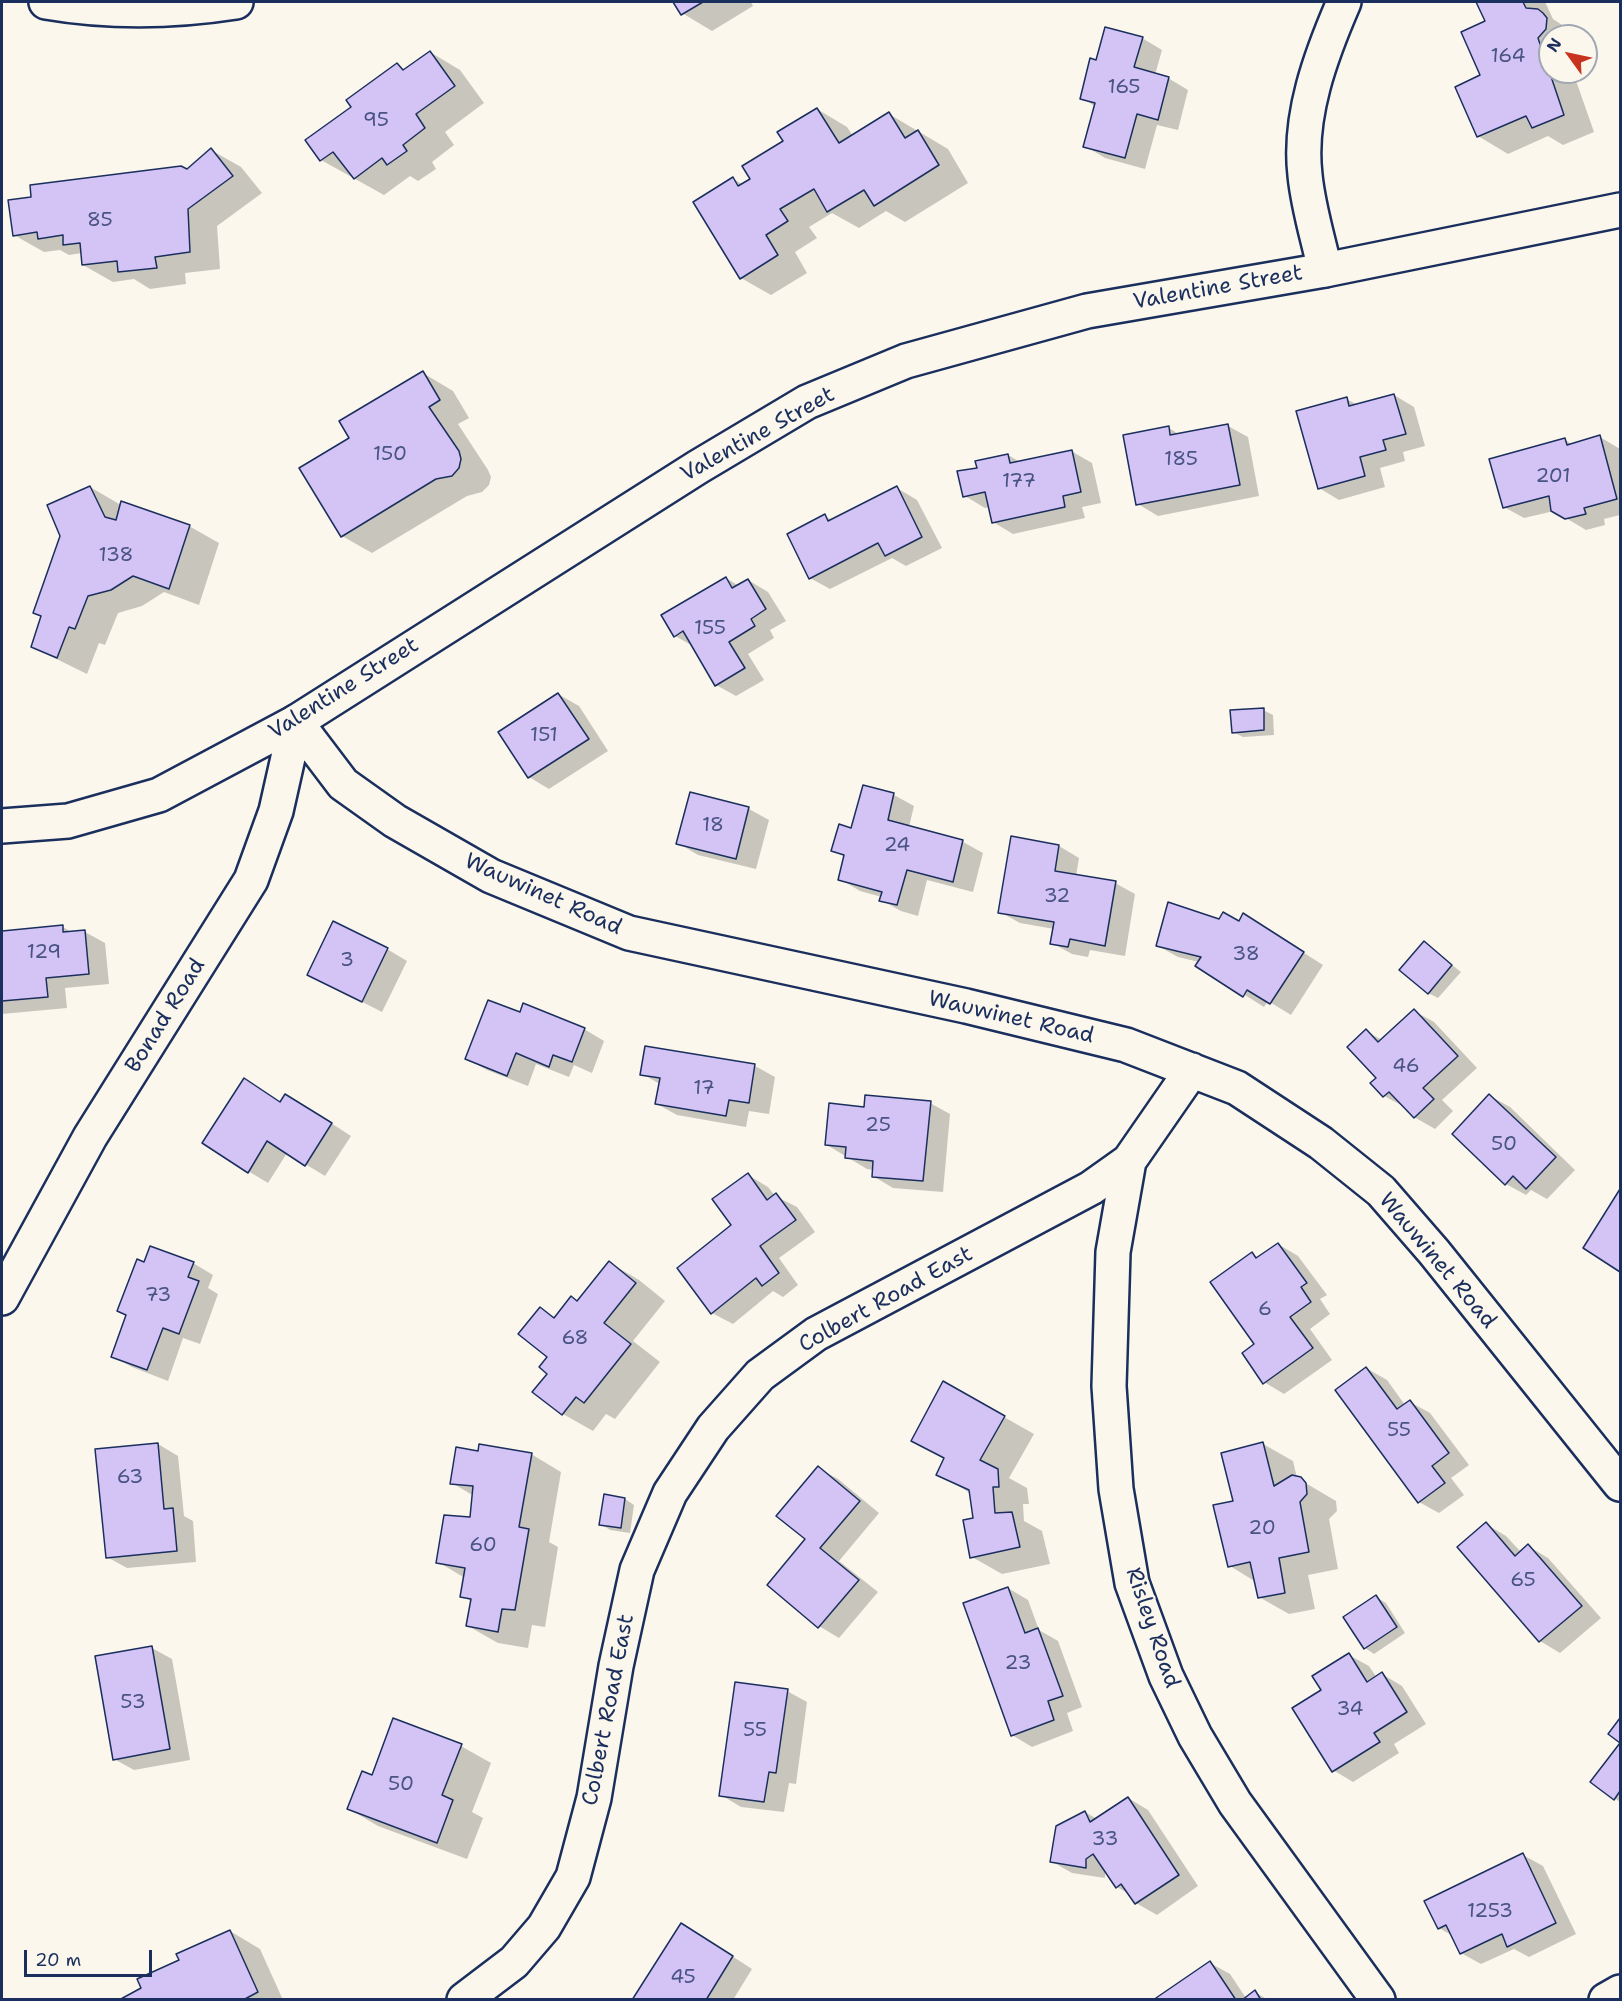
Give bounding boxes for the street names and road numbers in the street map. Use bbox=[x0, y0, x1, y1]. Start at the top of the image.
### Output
street label: Valentine Street bbox=[1131, 260, 1305, 316]
street label: Valentine Street bbox=[677, 382, 839, 488]
street label: Valentine Street bbox=[264, 632, 424, 746]
street label: Wauwinet Road bbox=[460, 849, 626, 941]
street label: Bonad Road bbox=[120, 954, 212, 1078]
street label: Wauwinet Road bbox=[926, 986, 1096, 1050]
street label: Wauwinet Road bbox=[1373, 1188, 1501, 1334]
street label: Colbert Road East bbox=[795, 1241, 977, 1359]
street label: Risley Road bbox=[1119, 1564, 1185, 1692]
street label: Colbert Road East bbox=[577, 1612, 641, 1808]

